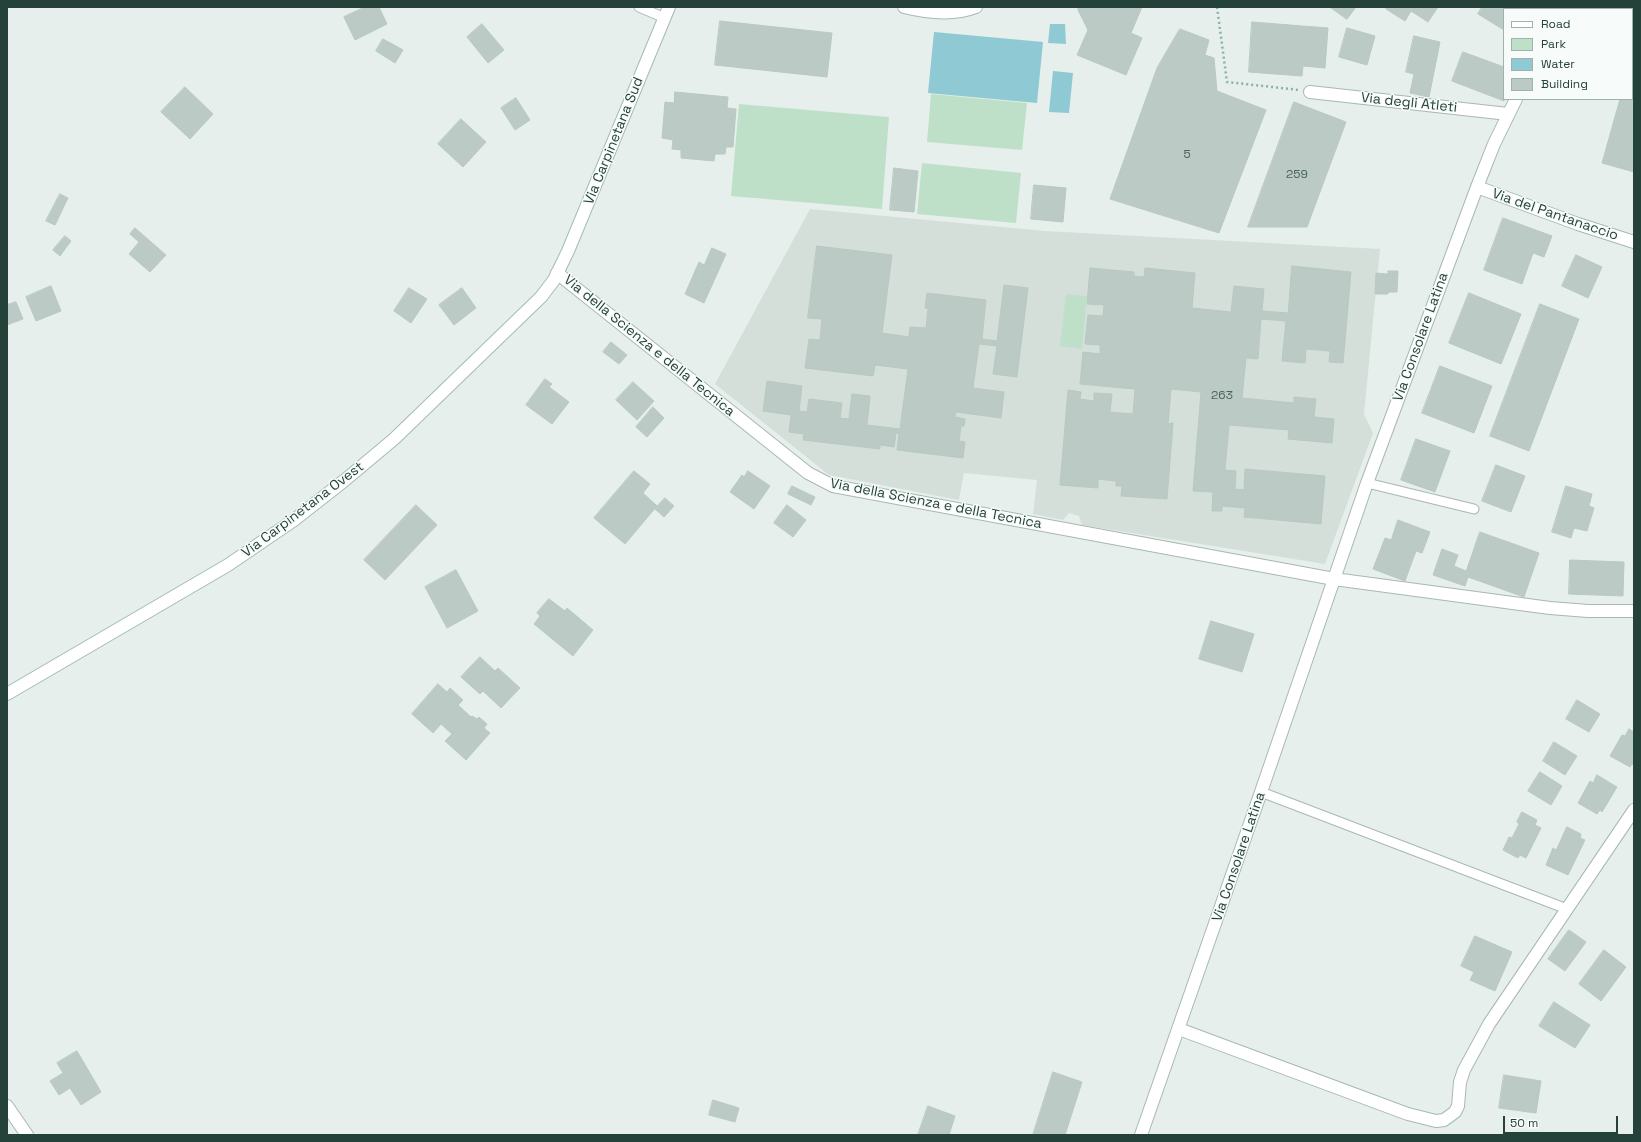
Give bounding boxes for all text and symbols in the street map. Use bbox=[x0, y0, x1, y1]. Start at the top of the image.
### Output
legend bbox=[1503, 8, 1633, 100]
text: Road bbox=[1541, 16, 1570, 32]
text: Park bbox=[1541, 36, 1566, 52]
text: Water bbox=[1541, 56, 1575, 72]
street label: Via Carpinetana Sud bbox=[581, 75, 647, 207]
text: Building bbox=[1541, 76, 1588, 92]
street label: Via degli Atleti bbox=[1360, 90, 1458, 116]
house number: 5 bbox=[1183, 148, 1191, 162]
house number: 259 bbox=[1286, 168, 1308, 182]
street label: Via del Pantanaccio bbox=[1490, 185, 1620, 245]
street label: Via Consolare Latina bbox=[1390, 270, 1452, 404]
street label: Via della Scienza e della Tecnica bbox=[560, 272, 738, 420]
house number: 263 bbox=[1211, 389, 1233, 403]
street label: Via Carpinetana Ovest bbox=[239, 459, 367, 561]
street label: Via della Scienza e della Tecnica bbox=[829, 475, 1043, 533]
street label: Via Consolare Latina bbox=[1209, 790, 1269, 924]
scale bar bbox=[1505, 1108, 1620, 1134]
text: 50 m bbox=[1510, 1115, 1538, 1131]

